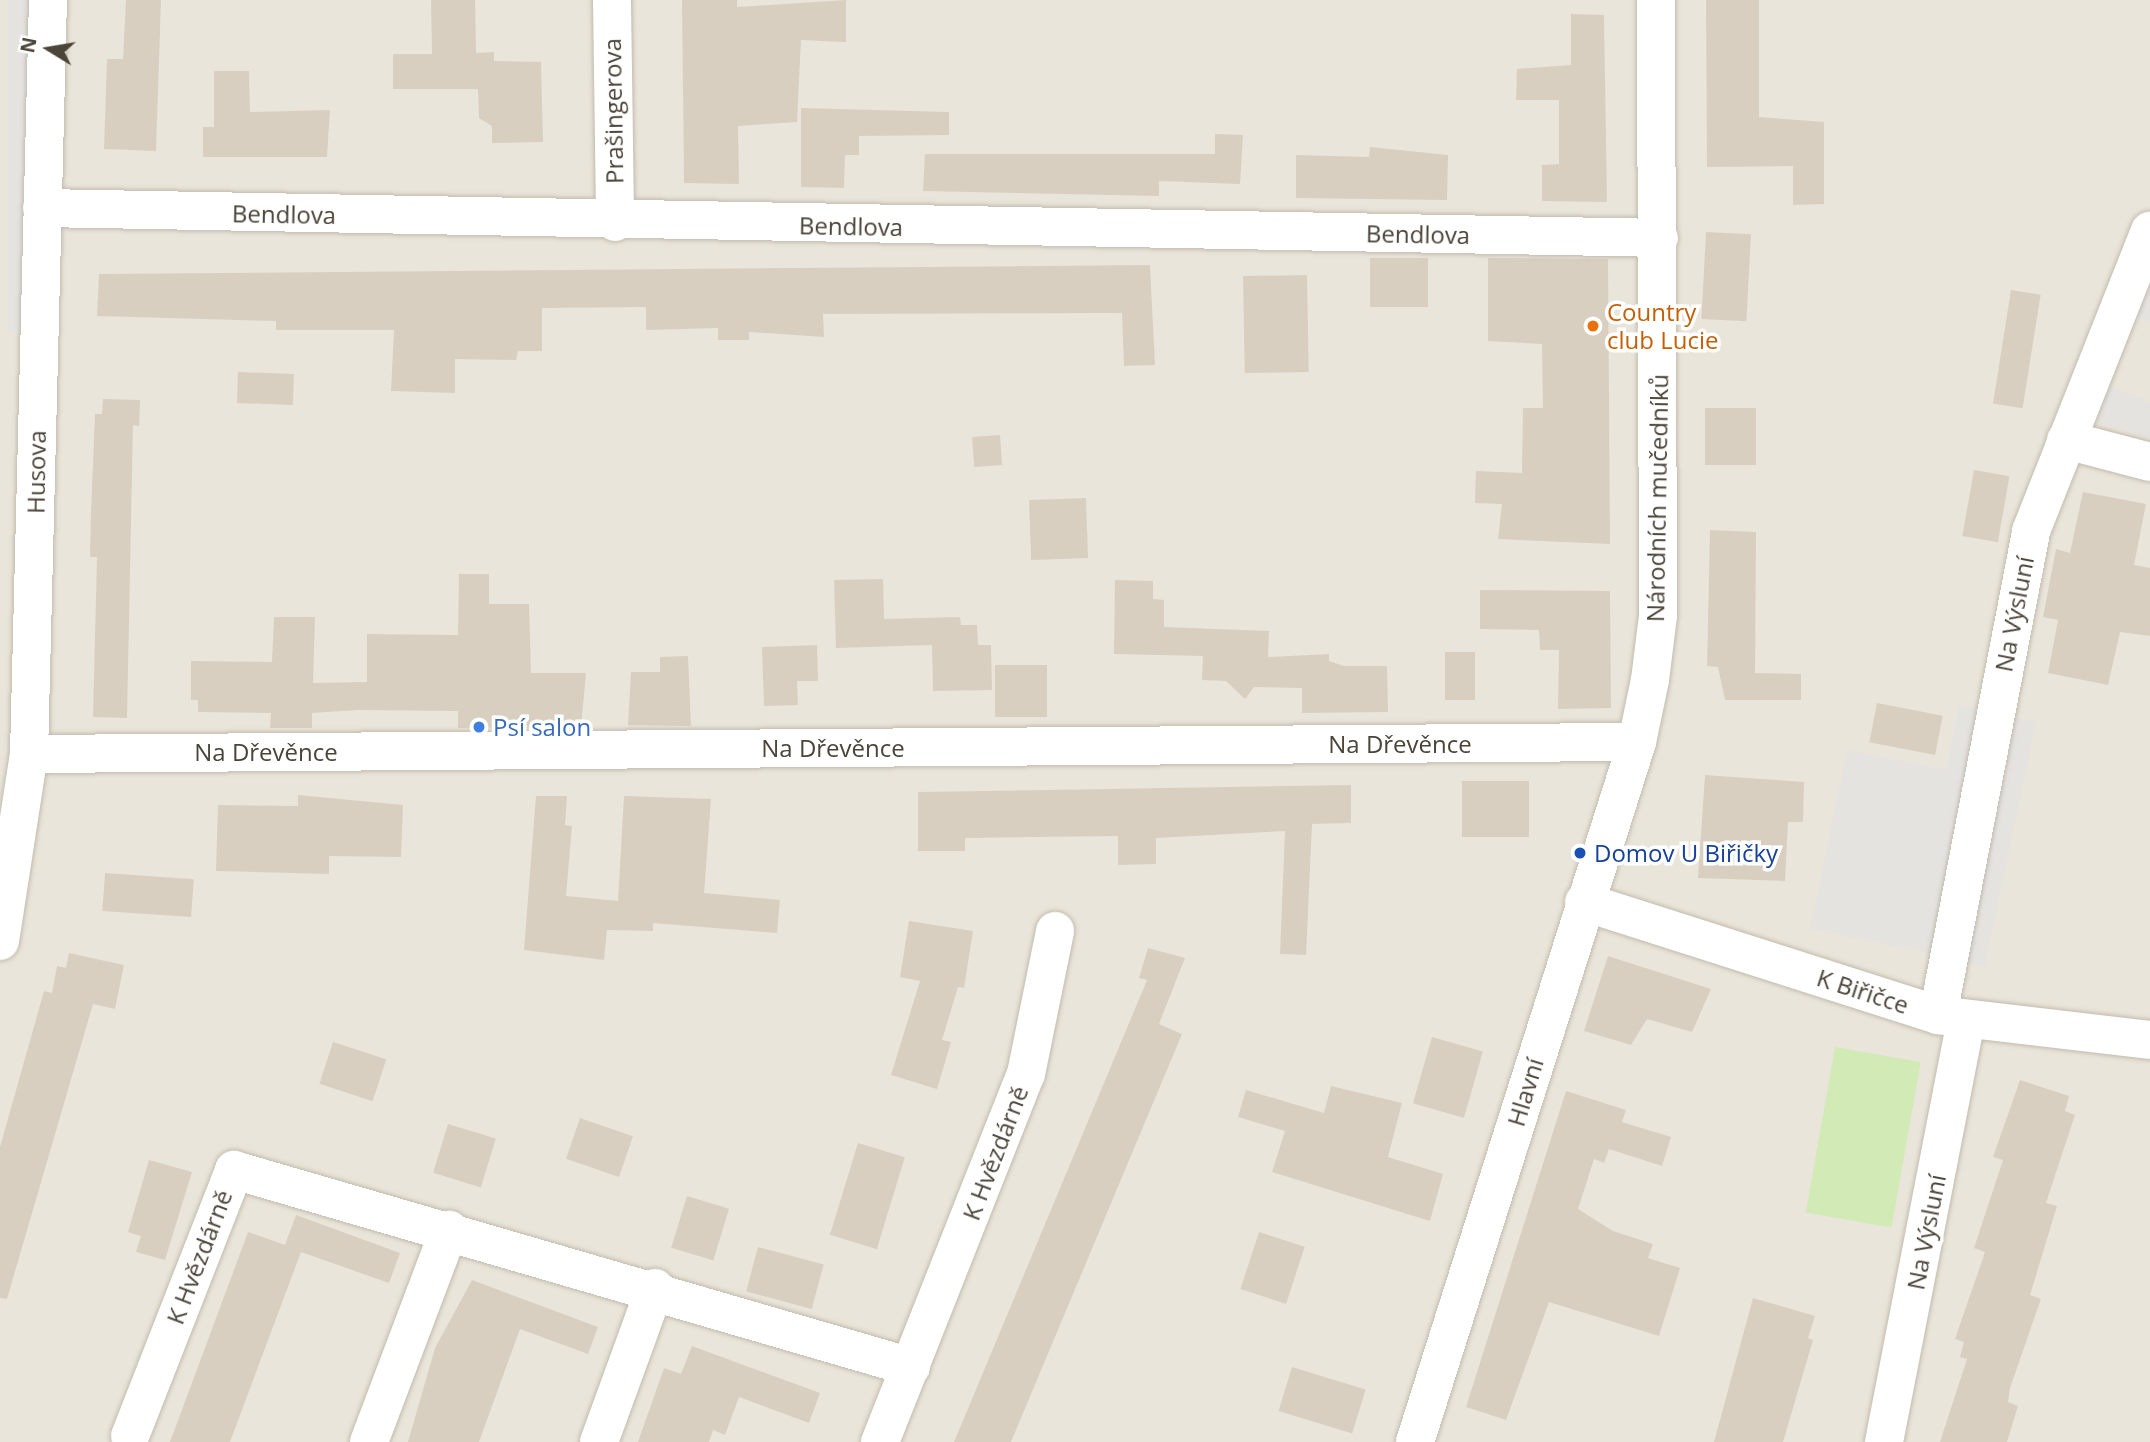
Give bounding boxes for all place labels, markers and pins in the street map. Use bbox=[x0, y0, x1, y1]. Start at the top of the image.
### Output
place label: Country club Lucie bbox=[1607, 298, 1718, 354]
marker: Country club Lucie bbox=[1585, 318, 1601, 334]
place label: Psí salon bbox=[493, 713, 591, 741]
marker: Psí salon bbox=[471, 719, 487, 735]
place label: Domov U Biřičky bbox=[1594, 839, 1778, 867]
marker: Domov U Biřičky bbox=[1572, 845, 1588, 861]

